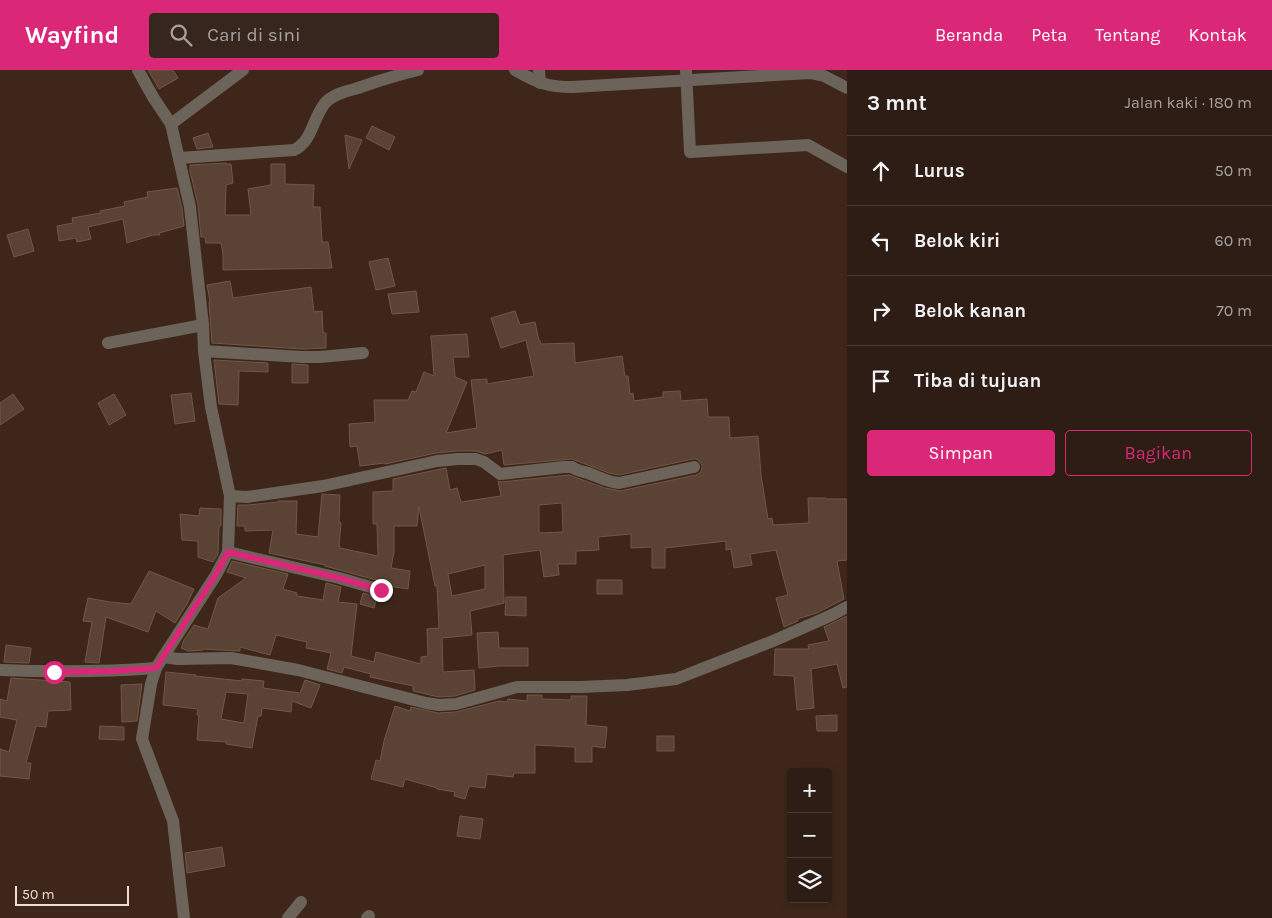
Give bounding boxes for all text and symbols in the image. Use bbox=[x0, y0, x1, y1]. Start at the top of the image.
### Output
search box bbox=[149, 13, 499, 58]
text: Wayfind bbox=[25, 21, 119, 49]
icon: search bbox=[167, 21, 195, 49]
text: Cari di sini bbox=[207, 24, 301, 46]
text: Beranda bbox=[935, 24, 1003, 46]
text: Peta bbox=[1031, 24, 1067, 46]
text: Tentang bbox=[1095, 24, 1161, 46]
text: Kontak bbox=[1189, 24, 1247, 46]
text: 3 mnt bbox=[867, 91, 927, 115]
text: Jalan kaki · 180 m bbox=[1125, 93, 1252, 112]
icon: ahead bbox=[867, 157, 895, 185]
text: Lurus bbox=[914, 160, 965, 182]
text: 50 m bbox=[1215, 161, 1252, 180]
icon: left bbox=[867, 227, 895, 255]
text: Belok kiri bbox=[914, 230, 1000, 252]
text: 60 m bbox=[1215, 231, 1252, 250]
icon: right bbox=[867, 297, 895, 325]
text: Belok kanan bbox=[914, 300, 1026, 322]
text: 70 m bbox=[1216, 301, 1252, 320]
icon: arrive bbox=[867, 367, 895, 395]
text: Tiba di tujuan bbox=[914, 370, 1041, 392]
button: Simpan bbox=[867, 430, 1055, 476]
button: Bagikan bbox=[1065, 430, 1252, 476]
route end bbox=[370, 579, 393, 602]
route start bbox=[43, 661, 66, 684]
map controls bbox=[787, 768, 832, 903]
button: + bbox=[787, 768, 832, 813]
button: − bbox=[787, 813, 832, 858]
button: layers bbox=[787, 858, 832, 903]
scale bar bbox=[15, 883, 129, 906]
text: 50 m bbox=[22, 886, 55, 903]

